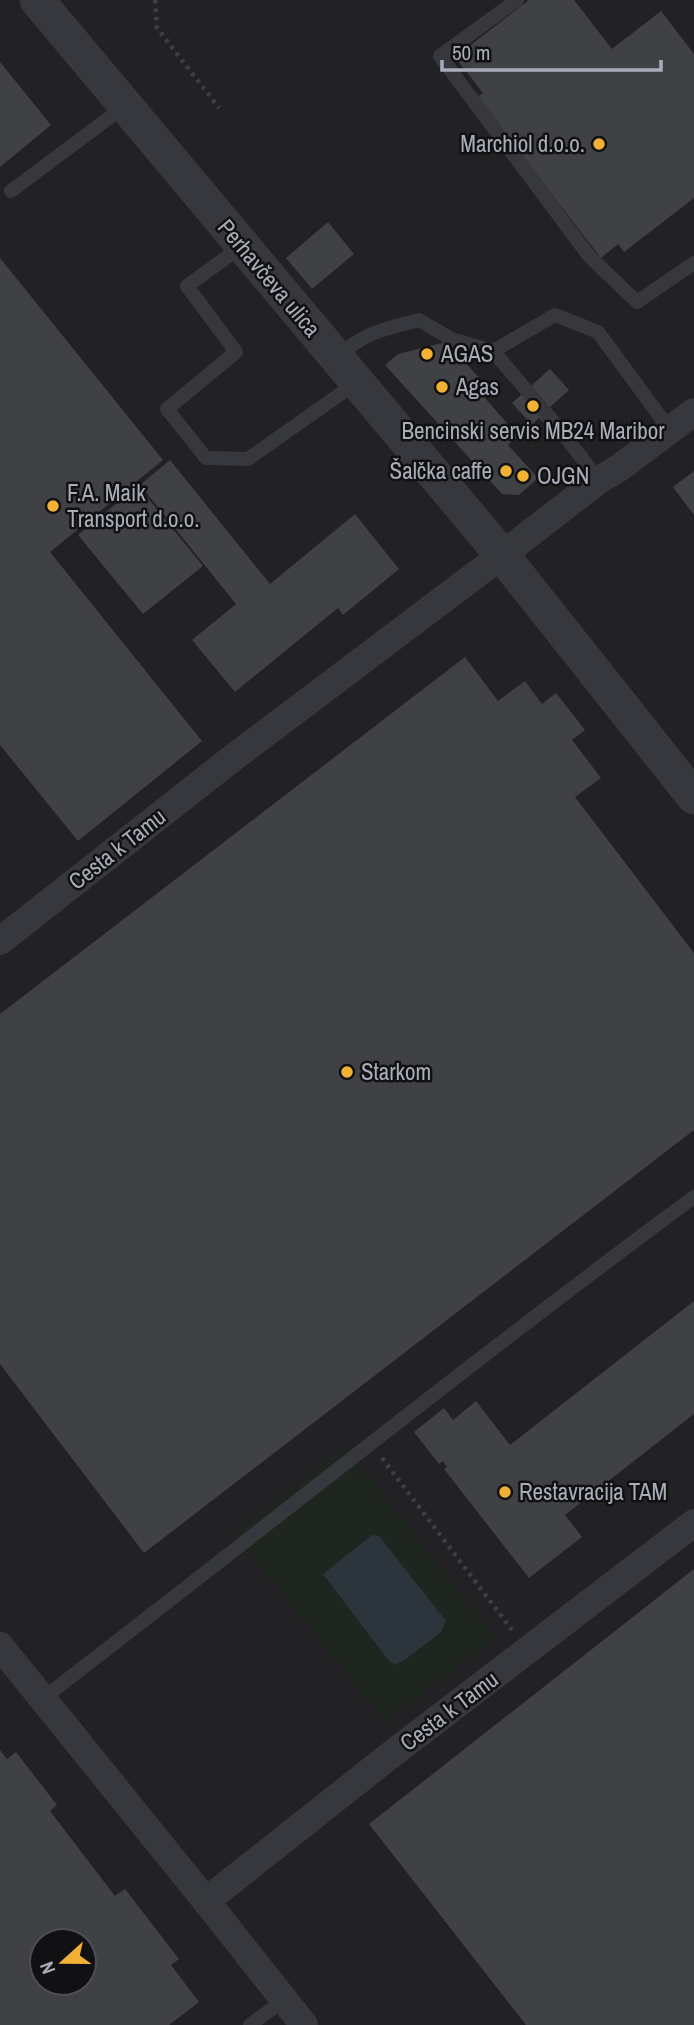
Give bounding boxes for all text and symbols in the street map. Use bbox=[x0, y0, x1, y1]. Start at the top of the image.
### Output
scale bar bbox=[442, 28, 661, 72]
text: 50 m bbox=[452, 38, 490, 67]
place label: Marchiol d.o.o. bbox=[460, 128, 585, 159]
marker: Marchiol d.o.o. bbox=[591, 136, 607, 152]
street label: Perhavčeva ulica bbox=[211, 212, 328, 343]
place label: AGAS bbox=[440, 338, 493, 369]
marker: AGAS bbox=[419, 346, 435, 362]
place label: Agas bbox=[455, 371, 499, 402]
marker: Agas bbox=[434, 379, 450, 395]
marker: Bencinski servis MB24 Maribor bbox=[525, 398, 541, 414]
place label: Bencinski servis MB24 Maribor bbox=[401, 415, 665, 446]
place label: Šalčka caffe bbox=[390, 455, 492, 486]
place label: OJGN bbox=[537, 460, 589, 491]
marker: Šalčka caffe bbox=[498, 463, 514, 479]
marker: OJGN bbox=[515, 468, 531, 484]
place label: F.A. Maik Transport d.o.o. bbox=[67, 477, 199, 534]
marker: F.A. Maik Transport d.o.o. bbox=[45, 498, 61, 514]
street label: Cesta k Tamu bbox=[62, 801, 172, 896]
place label: Starkom bbox=[361, 1056, 431, 1087]
marker: Starkom bbox=[339, 1064, 355, 1080]
place label: Restavracija TAM bbox=[519, 1476, 667, 1507]
marker: Restavracija TAM bbox=[497, 1484, 513, 1500]
street label: Cesta k Tamu bbox=[393, 1664, 504, 1758]
north arrow bbox=[28, 1927, 98, 1997]
text: N bbox=[33, 1958, 61, 1978]

